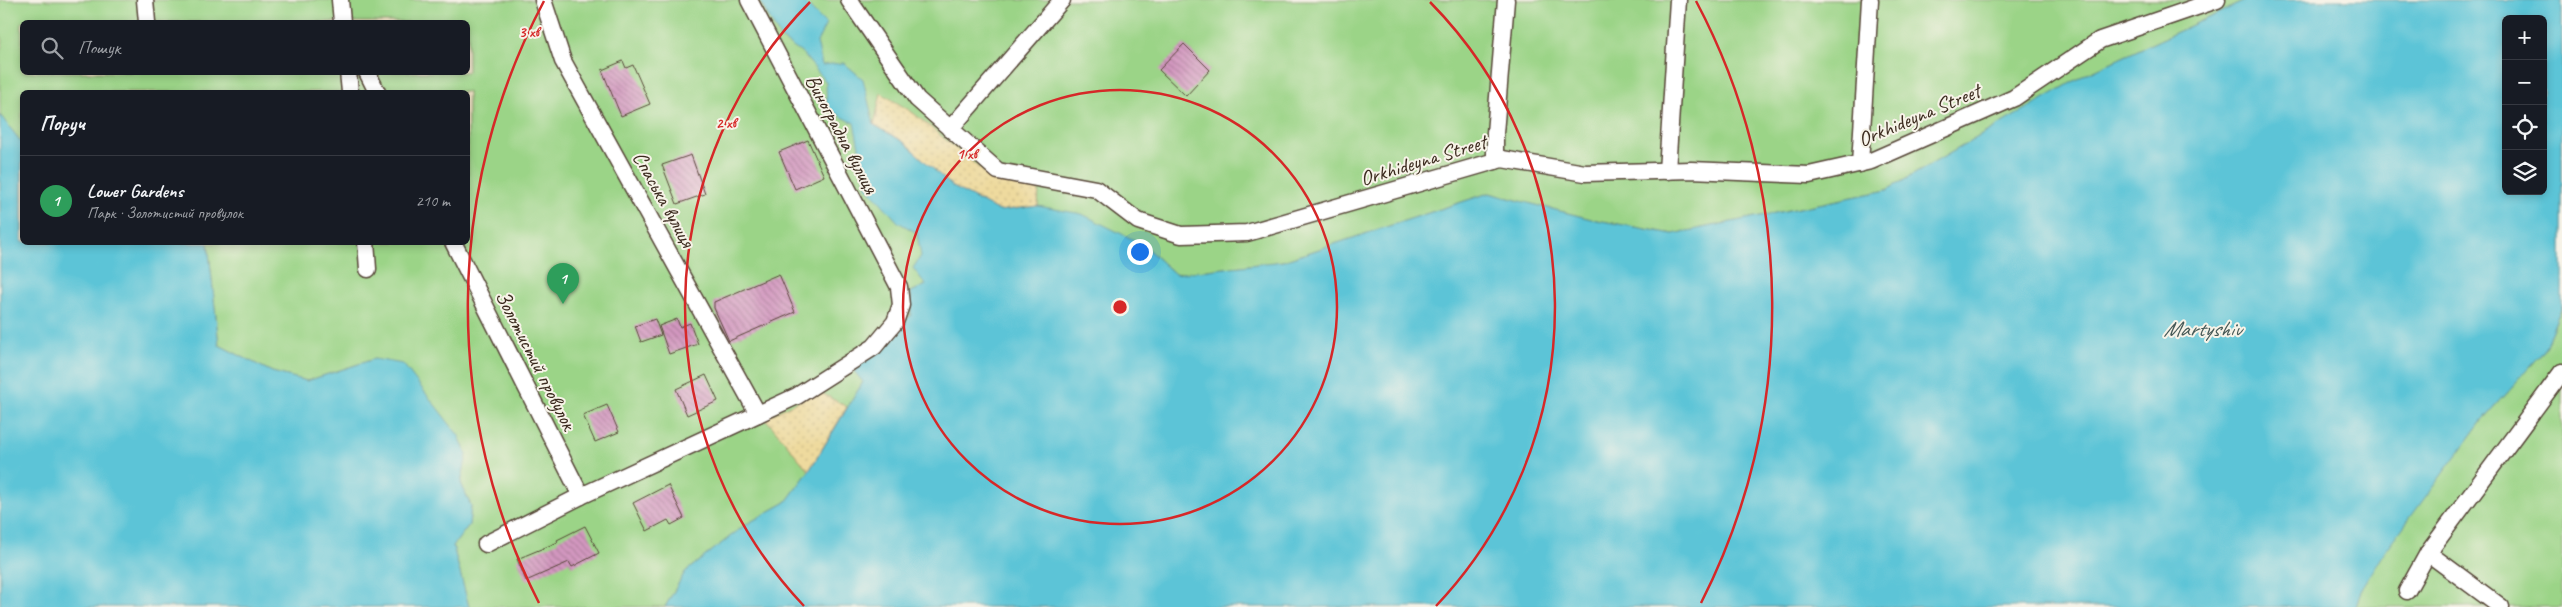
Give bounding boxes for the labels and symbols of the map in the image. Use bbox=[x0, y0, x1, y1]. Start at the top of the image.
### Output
text: 3 хв bbox=[519, 23, 542, 42]
street label: Виноградна вулиця bbox=[800, 70, 885, 199]
street label: Orkhideyna Street bbox=[1854, 76, 1987, 152]
text: 2 хв bbox=[716, 114, 739, 133]
street label: Orkhideyna Street bbox=[1357, 128, 1492, 191]
text: 1 хв bbox=[957, 145, 980, 164]
street label: Спаська вулиця bbox=[627, 147, 702, 253]
your location bbox=[1127, 239, 1153, 265]
pin: 1 bbox=[547, 263, 579, 304]
street label: Золотистий провулок bbox=[490, 286, 583, 436]
centre of rings bbox=[1111, 298, 1129, 316]
water label: Martyshiv bbox=[2163, 315, 2244, 343]

